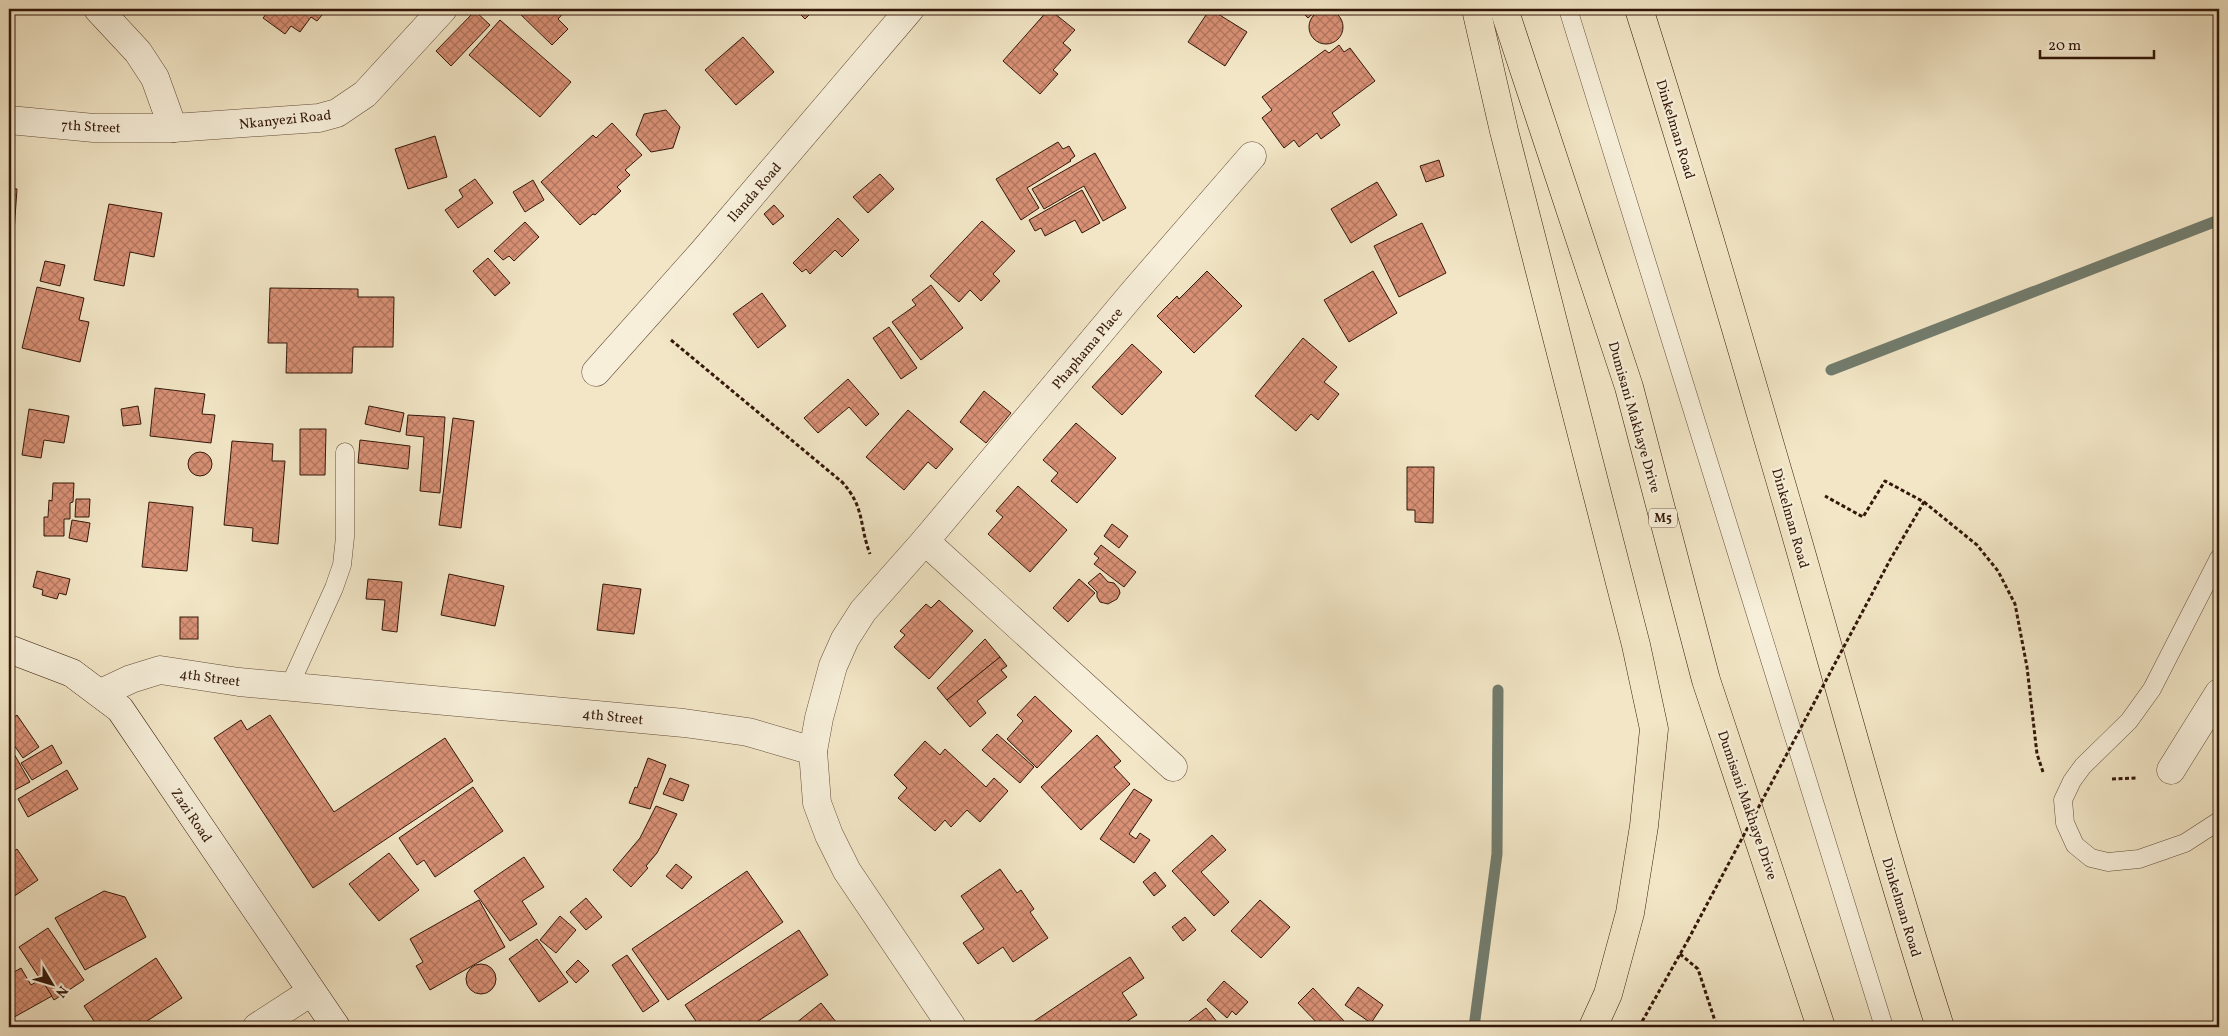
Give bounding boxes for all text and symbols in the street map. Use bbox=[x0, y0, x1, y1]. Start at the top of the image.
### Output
scale bar bbox=[2040, 28, 2154, 60]
text: 20 m bbox=[2048, 36, 2081, 57]
street label: Dinkelman Road bbox=[1650, 77, 1699, 182]
street label: Nkanyezi Road bbox=[238, 106, 332, 135]
street label: 7th Street bbox=[61, 116, 121, 139]
street label: Ilanda Road bbox=[724, 159, 787, 227]
street label: Phaphama Place bbox=[1048, 304, 1128, 394]
street label: Dumisani Makhaye Drive bbox=[1603, 340, 1664, 496]
street label: Dinkelman Road bbox=[1766, 466, 1813, 571]
road number: M5 bbox=[1649, 508, 1677, 528]
street label: 4th Street bbox=[178, 665, 241, 692]
street label: 4th Street bbox=[581, 705, 644, 730]
street label: Dumisani Makhaye Drive bbox=[1712, 728, 1781, 883]
street label: Zazi Road bbox=[166, 785, 216, 847]
street label: Dinkelman Road bbox=[1876, 855, 1925, 960]
north arrow bbox=[28, 958, 78, 1008]
text: N bbox=[50, 981, 72, 1001]

